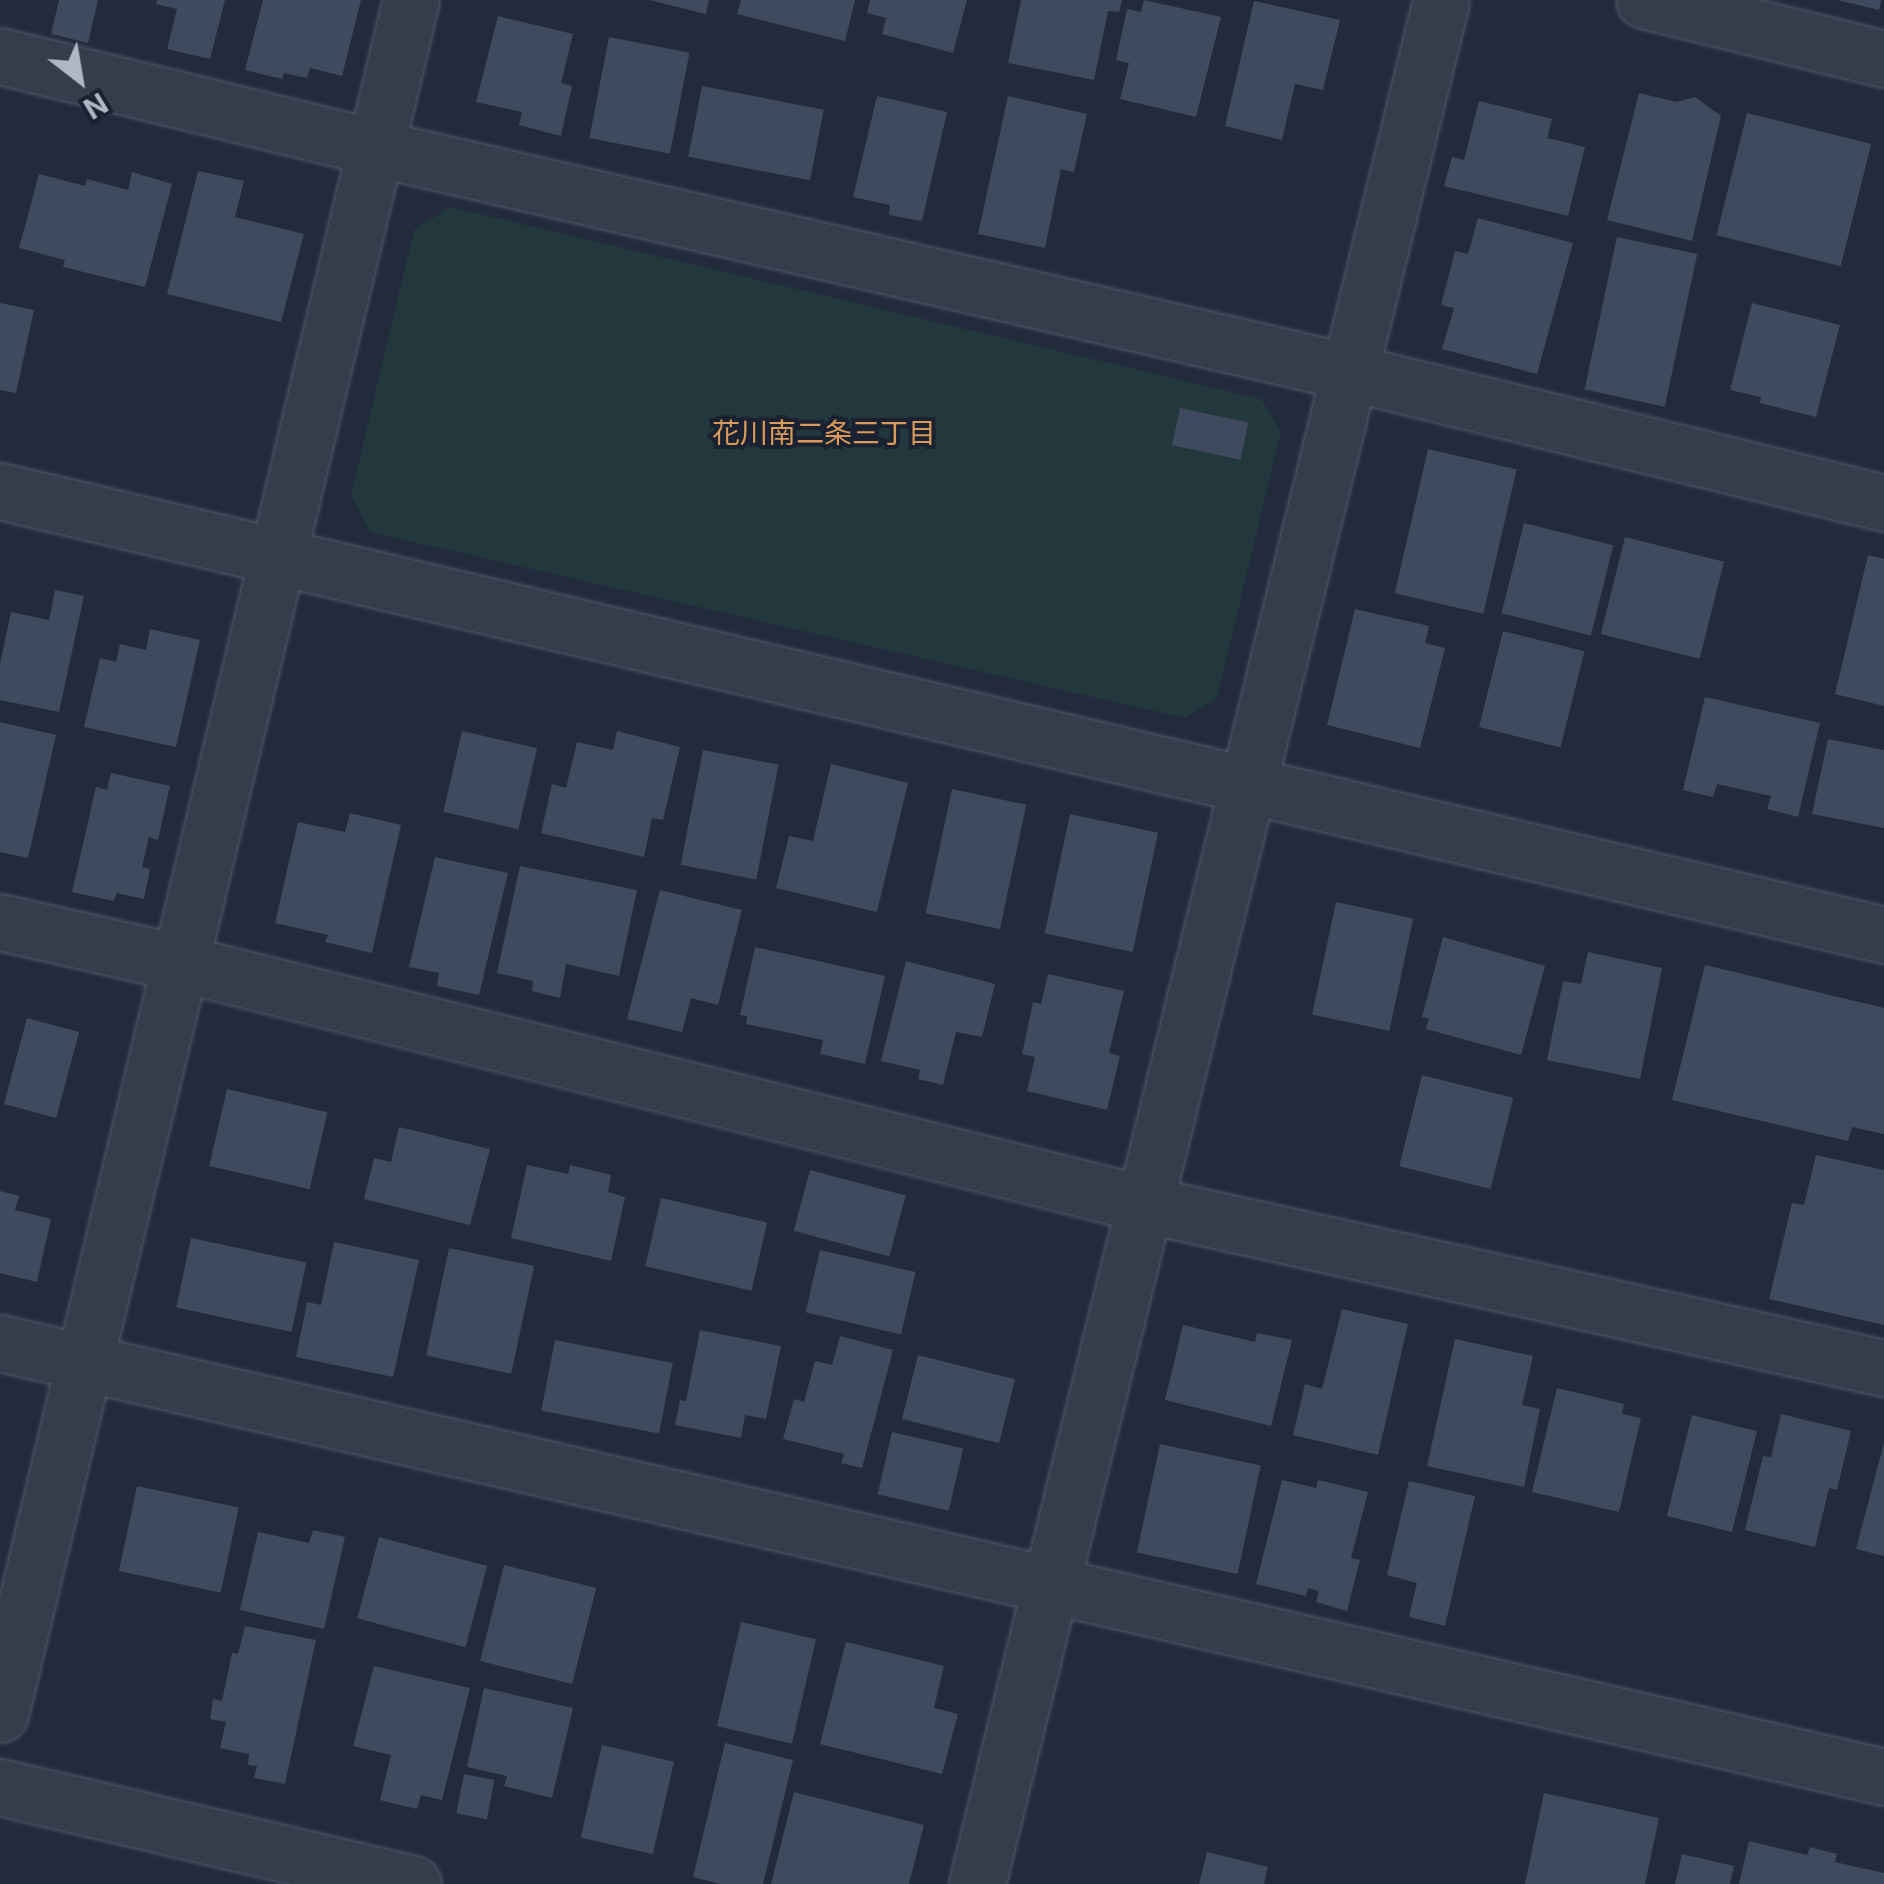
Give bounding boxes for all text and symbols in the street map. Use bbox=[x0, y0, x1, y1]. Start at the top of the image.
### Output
north arrow bbox=[30, 30, 130, 130]
text: N bbox=[78, 86, 113, 126]
district label: 花川南二条三丁目 bbox=[712, 416, 936, 450]

